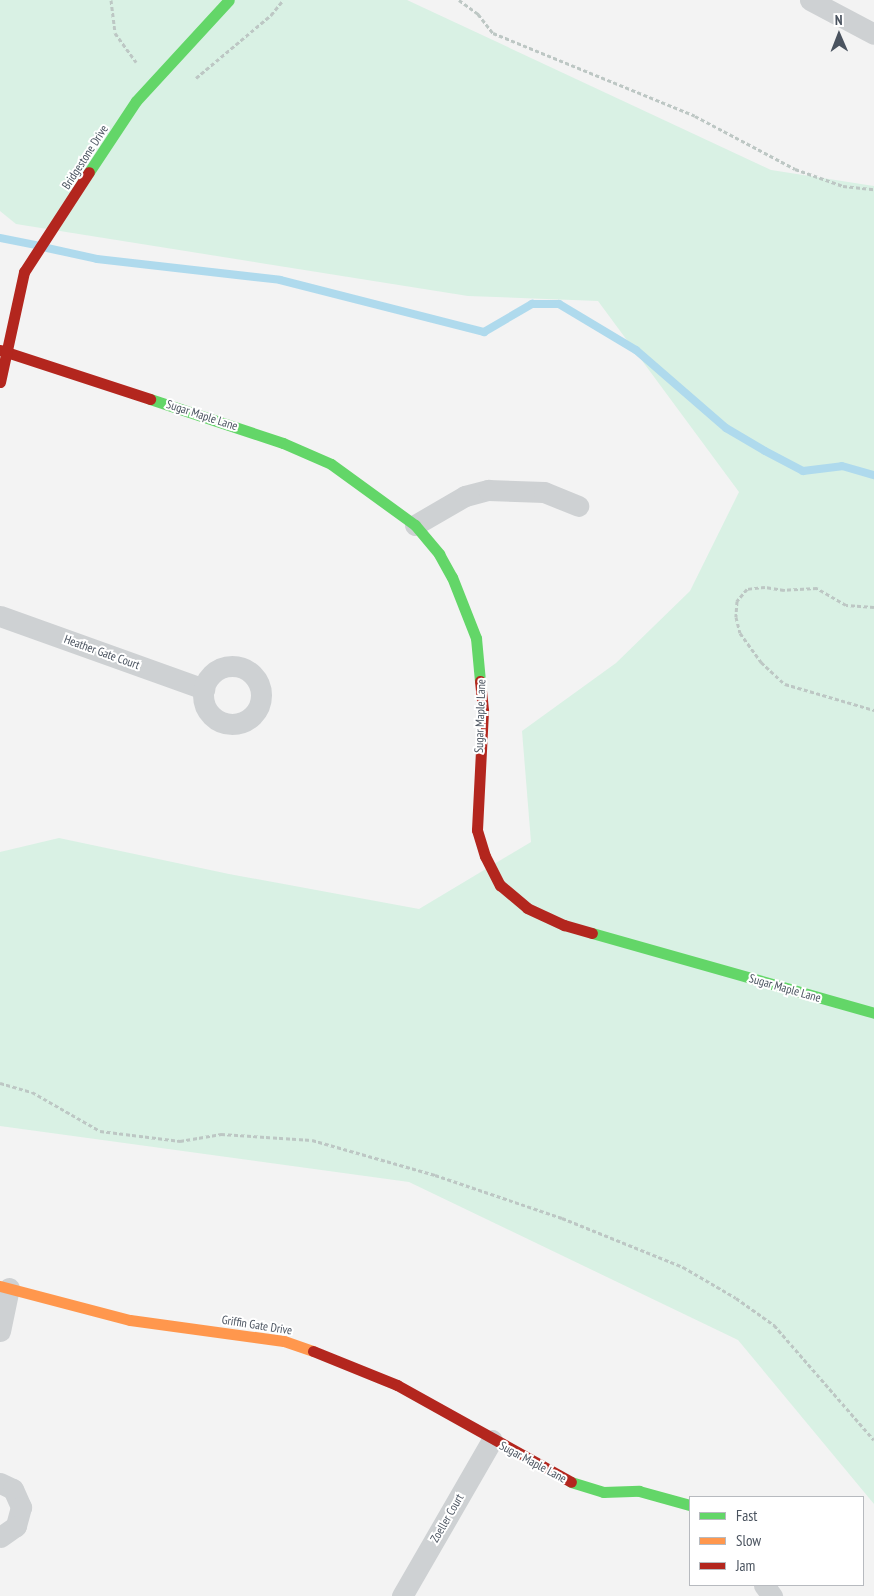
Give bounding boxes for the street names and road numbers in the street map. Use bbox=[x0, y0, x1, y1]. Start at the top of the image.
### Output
street label: Bridgestone Drive bbox=[59, 122, 111, 192]
street label: Sugar Maple Lane bbox=[165, 397, 239, 433]
street label: Heather Gate Court bbox=[62, 632, 142, 672]
street label: Sugar Maple Lane bbox=[472, 679, 488, 753]
street label: Sugar Maple Lane bbox=[747, 971, 823, 1005]
street label: Griffin Gate Drive bbox=[221, 1312, 293, 1338]
street label: Sugar Maple Lane bbox=[497, 1438, 569, 1486]
street label: Zoeller Court bbox=[427, 1491, 467, 1545]

